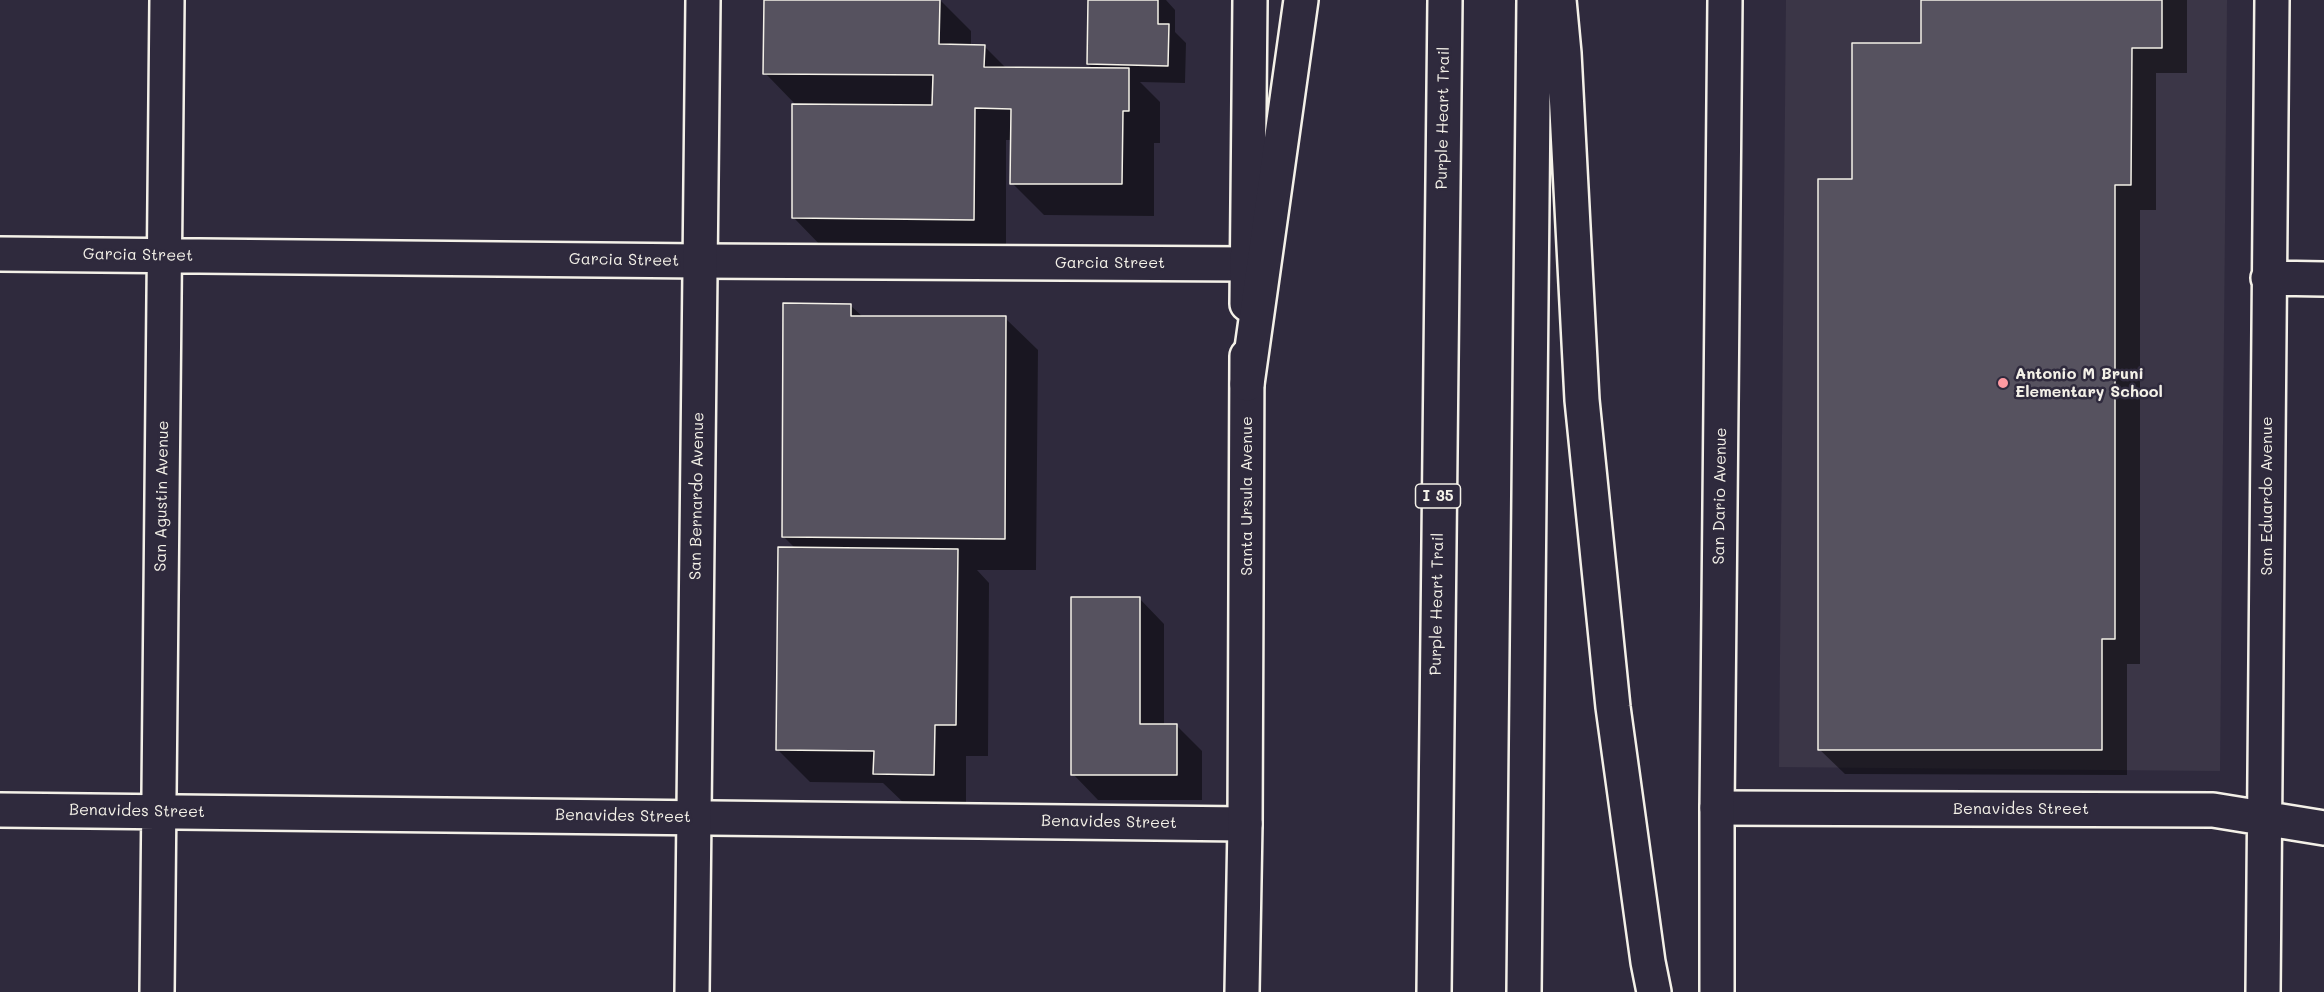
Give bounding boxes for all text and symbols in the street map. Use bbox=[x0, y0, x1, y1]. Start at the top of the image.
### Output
street label: Purple Heart Trail bbox=[1432, 46, 1454, 190]
street label: Garcia Street bbox=[83, 244, 193, 266]
street label: Garcia Street bbox=[569, 249, 679, 271]
street label: Garcia Street bbox=[1055, 253, 1165, 273]
place label: Antonio M Bruni Elementary School bbox=[2015, 364, 2163, 402]
marker: Antonio M Bruni Elementary School bbox=[1996, 376, 2010, 390]
street label: San Bernardo Avenue bbox=[686, 412, 708, 580]
street label: Santa Ursula Avenue bbox=[1237, 416, 1257, 576]
street label: San Eduardo Avenue bbox=[2257, 416, 2277, 576]
street label: San Agustin Avenue bbox=[151, 420, 173, 572]
street label: San Dario Avenue bbox=[1709, 427, 1731, 565]
road number: I 35 bbox=[1416, 484, 1460, 508]
street label: Purple Heart Trail bbox=[1426, 532, 1448, 676]
street label: Benavides Street bbox=[1953, 799, 2089, 819]
street label: Benavides Street bbox=[69, 800, 205, 822]
street label: Benavides Street bbox=[555, 805, 691, 827]
street label: Benavides Street bbox=[1041, 811, 1177, 833]

